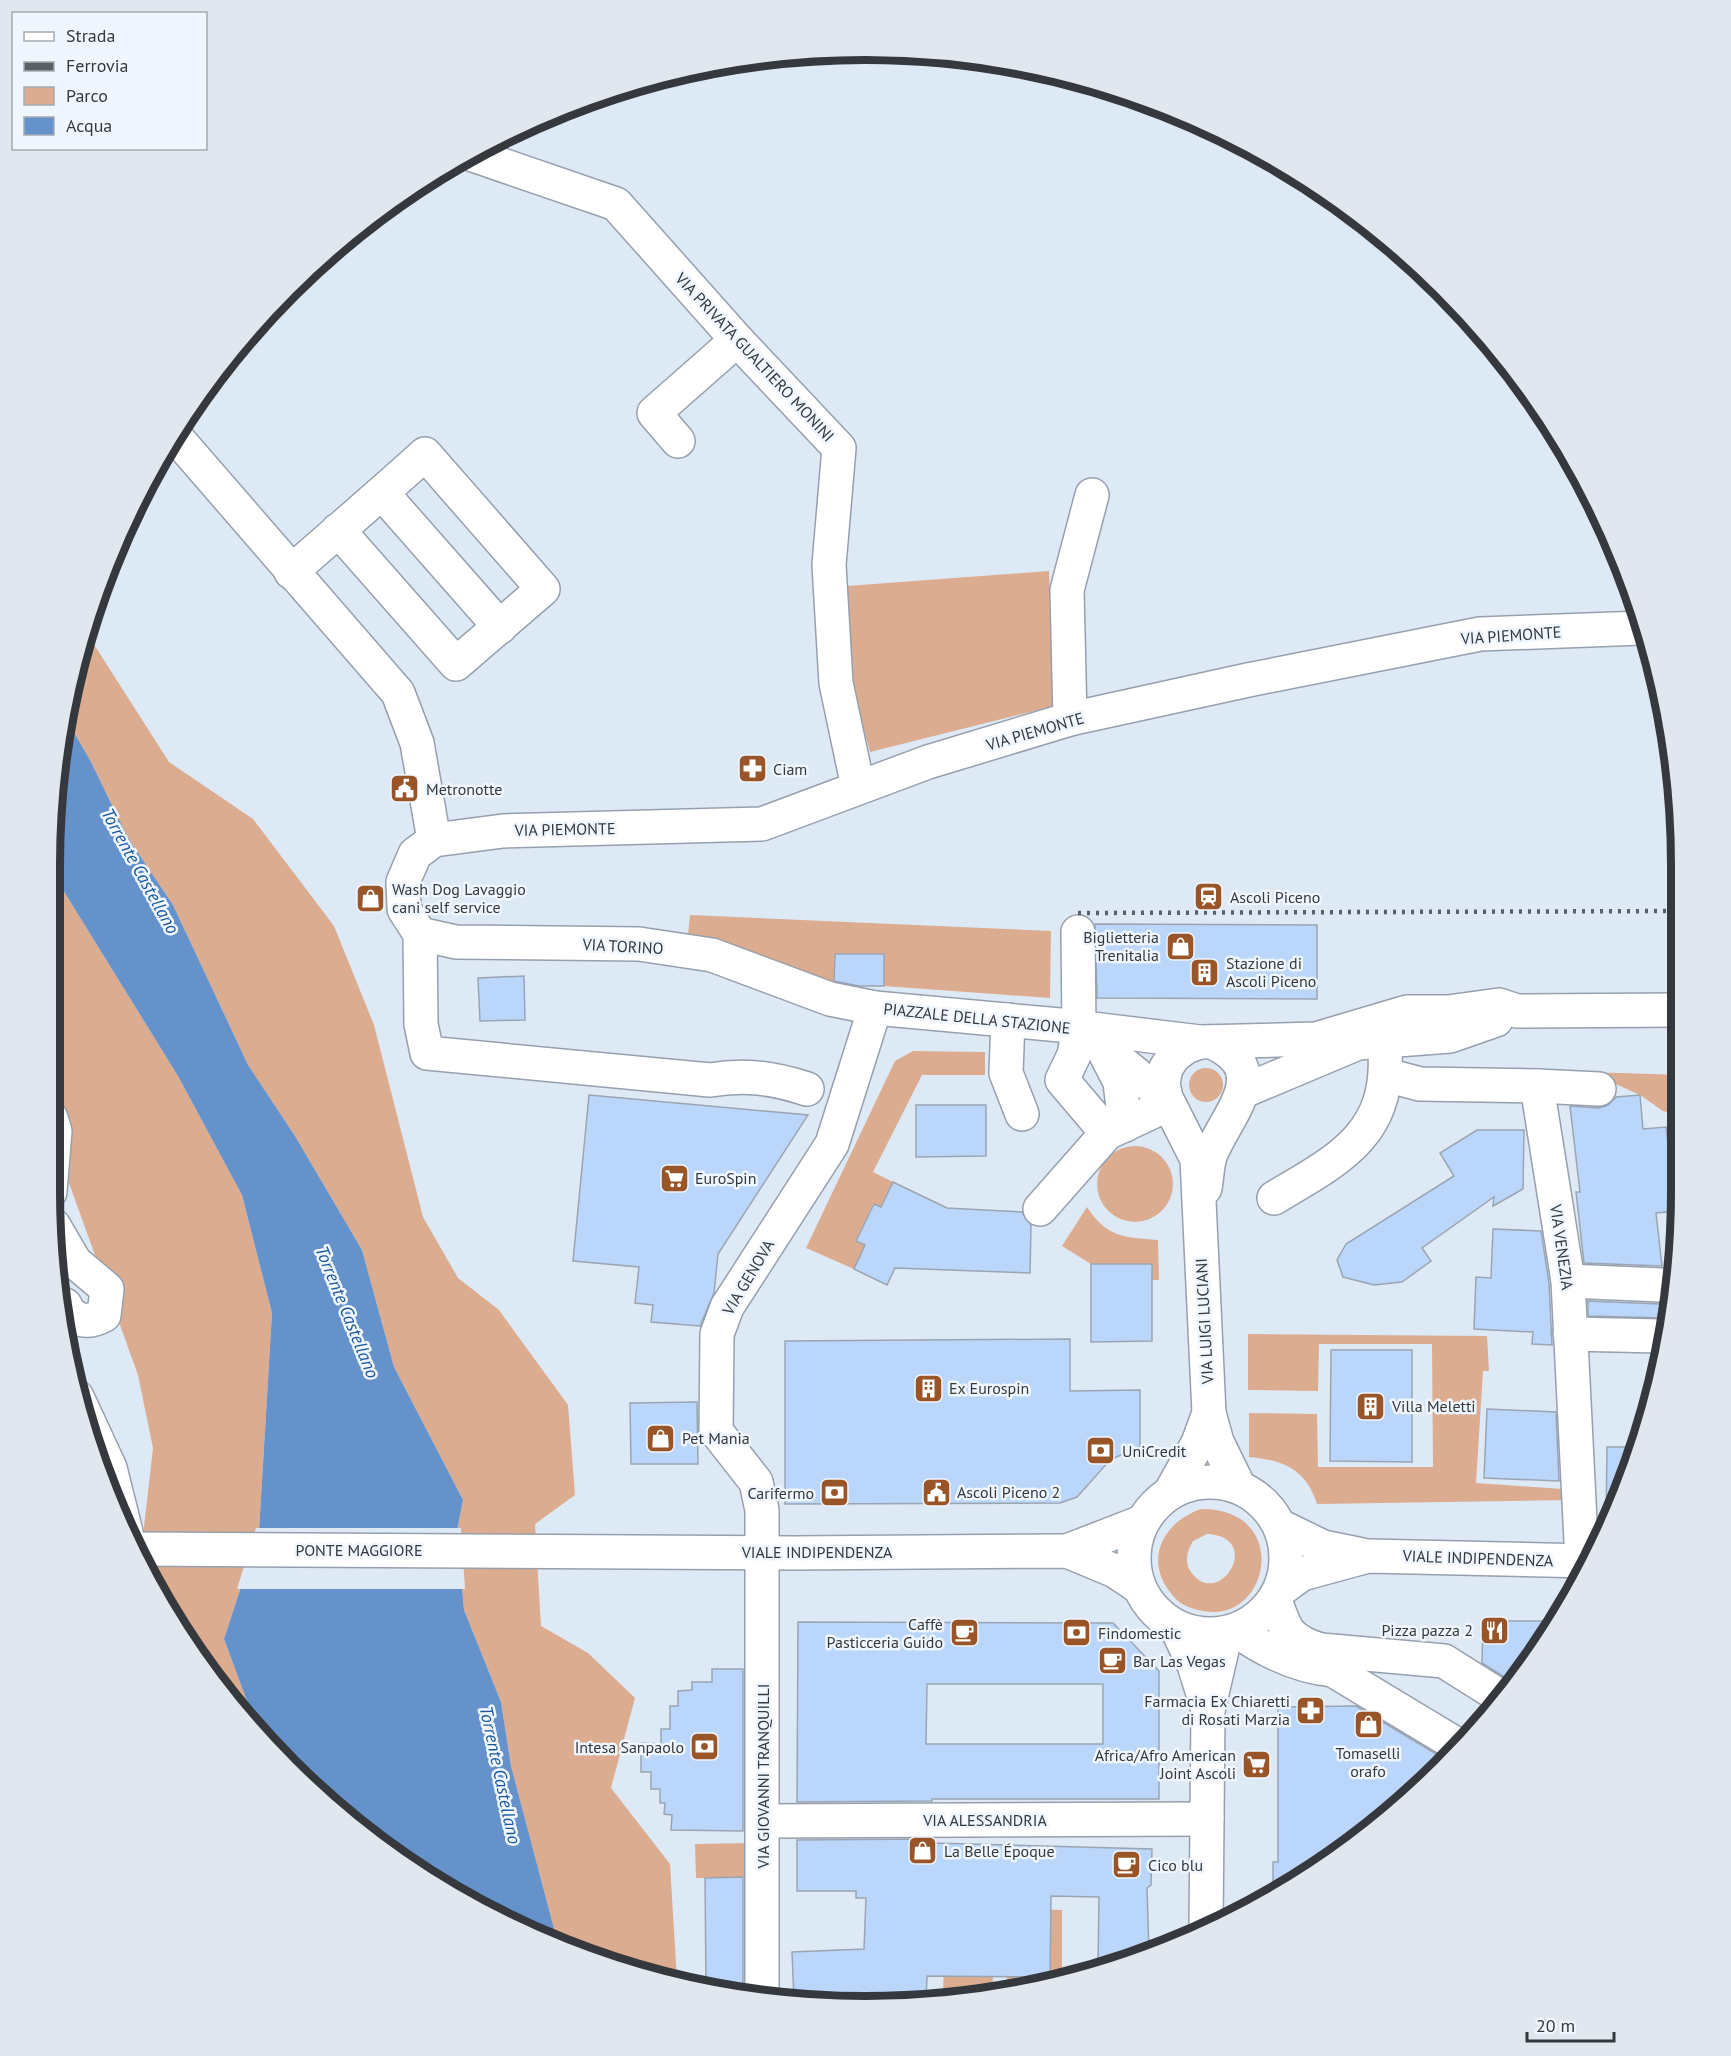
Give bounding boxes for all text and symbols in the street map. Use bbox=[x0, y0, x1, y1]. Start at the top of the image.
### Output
legend bbox=[12, 12, 207, 150]
text: Strada bbox=[66, 24, 115, 47]
text: Ferrovia bbox=[66, 54, 129, 77]
text: Parco bbox=[66, 84, 108, 107]
text: Acqua bbox=[66, 114, 112, 137]
street label: VIA PRIVATA GUALTIERO MONINI bbox=[671, 268, 839, 446]
street label: VIA PIEMONTE bbox=[1459, 622, 1562, 649]
street label: VIA PIEMONTE bbox=[983, 708, 1086, 755]
pharmacy icon: Ciam bbox=[736, 753, 768, 785]
place label: Ciam bbox=[773, 759, 807, 779]
public building icon: Metronotte bbox=[389, 773, 421, 805]
place label: Metronotte bbox=[426, 779, 502, 799]
water label: Torrente Castellano bbox=[96, 804, 185, 938]
street label: VIA PIEMONTE bbox=[513, 818, 616, 840]
place label: Wash Dog Lavaggio cani self service bbox=[392, 879, 526, 917]
station icon: Ascoli Piceno bbox=[1193, 881, 1225, 913]
shop icon: Wash Dog Lavaggio cani self service bbox=[355, 882, 387, 914]
place label: Ascoli Piceno bbox=[1230, 887, 1320, 907]
place label: Biglietteria Trenitalia bbox=[1083, 927, 1159, 965]
shop icon: Biglietteria Trenitalia bbox=[1164, 930, 1196, 962]
street label: VIA TORINO bbox=[581, 934, 664, 958]
place label: Stazione di Ascoli Piceno bbox=[1226, 953, 1316, 991]
building icon: Stazione di Ascoli Piceno bbox=[1189, 956, 1221, 988]
street label: PIAZZALE DELLA STAZIONE bbox=[883, 998, 1071, 1038]
supermarket icon: EuroSpin bbox=[658, 1162, 690, 1194]
place label: EuroSpin bbox=[695, 1168, 756, 1188]
street label: VIA VENEZIA bbox=[1546, 1202, 1578, 1292]
street label: VIA GENOVA bbox=[717, 1235, 779, 1319]
water label: Torrente Castellano bbox=[310, 1242, 384, 1381]
street label: VIA LUIGI LUCIANI bbox=[1191, 1258, 1217, 1385]
building icon: Ex Eurospin bbox=[912, 1372, 944, 1404]
place label: Ex Eurospin bbox=[949, 1378, 1029, 1398]
building icon: Villa Meletti bbox=[1355, 1390, 1387, 1422]
place label: Villa Meletti bbox=[1391, 1396, 1476, 1416]
shop icon: Pet Mania bbox=[645, 1422, 677, 1454]
place label: Pet Mania bbox=[682, 1428, 750, 1448]
bank icon: UniCredit bbox=[1085, 1435, 1117, 1467]
place label: UniCredit bbox=[1122, 1441, 1187, 1461]
public building icon: Ascoli Piceno 2 bbox=[920, 1476, 952, 1508]
bank icon: Carifermo bbox=[819, 1477, 851, 1509]
place label: Ascoli Piceno 2 bbox=[957, 1482, 1060, 1502]
place label: Carifermo bbox=[747, 1483, 814, 1503]
street label: PONTE MAGGIORE bbox=[295, 1540, 423, 1560]
street label: VIALE INDIPENDENZA bbox=[741, 1542, 893, 1562]
street label: VIALE INDIPENDENZA bbox=[1401, 1545, 1554, 1571]
place label: Caffè Pasticceria Guido bbox=[827, 1614, 943, 1652]
restaurant icon: Pizza pazza 2 bbox=[1478, 1614, 1510, 1646]
cafe icon: Caffè Pasticceria Guido bbox=[948, 1617, 980, 1649]
bank icon: Findomestic bbox=[1061, 1617, 1093, 1649]
place label: Pizza pazza 2 bbox=[1381, 1620, 1473, 1640]
place label: Findomestic bbox=[1098, 1623, 1181, 1643]
cafe icon: Bar Las Vegas bbox=[1096, 1645, 1128, 1677]
place label: Bar Las Vegas bbox=[1133, 1651, 1226, 1671]
street label: VIA GIOVANNI TRANQUILLI bbox=[753, 1684, 773, 1869]
place label: Farmacia Ex Chiaretti di Rosati Marzia bbox=[1144, 1691, 1290, 1729]
pharmacy icon: Farmacia Ex Chiaretti di Rosati Marzia bbox=[1295, 1694, 1327, 1726]
water label: Torrente Castellano bbox=[475, 1704, 526, 1846]
shop icon: Tomaselli orafo bbox=[1352, 1709, 1384, 1741]
bank icon: Intesa Sanpaolo bbox=[689, 1731, 721, 1763]
place label: Intesa Sanpaolo bbox=[575, 1737, 684, 1757]
place label: Tomaselli orafo bbox=[1336, 1743, 1400, 1781]
place label: Africa/Afro American Joint Ascoli bbox=[1095, 1745, 1236, 1783]
supermarket icon: Africa/Afro American Joint Ascoli bbox=[1241, 1748, 1273, 1780]
street label: VIA ALESSANDRIA bbox=[922, 1810, 1047, 1830]
shop icon: La Belle Époque bbox=[907, 1835, 939, 1867]
place label: La Belle Époque bbox=[944, 1841, 1055, 1861]
cafe icon: Cico blu bbox=[1111, 1849, 1143, 1881]
place label: Cico blu bbox=[1148, 1855, 1203, 1875]
scale bar bbox=[1527, 2005, 1614, 2043]
text: 20 m bbox=[1536, 2014, 1575, 2037]

